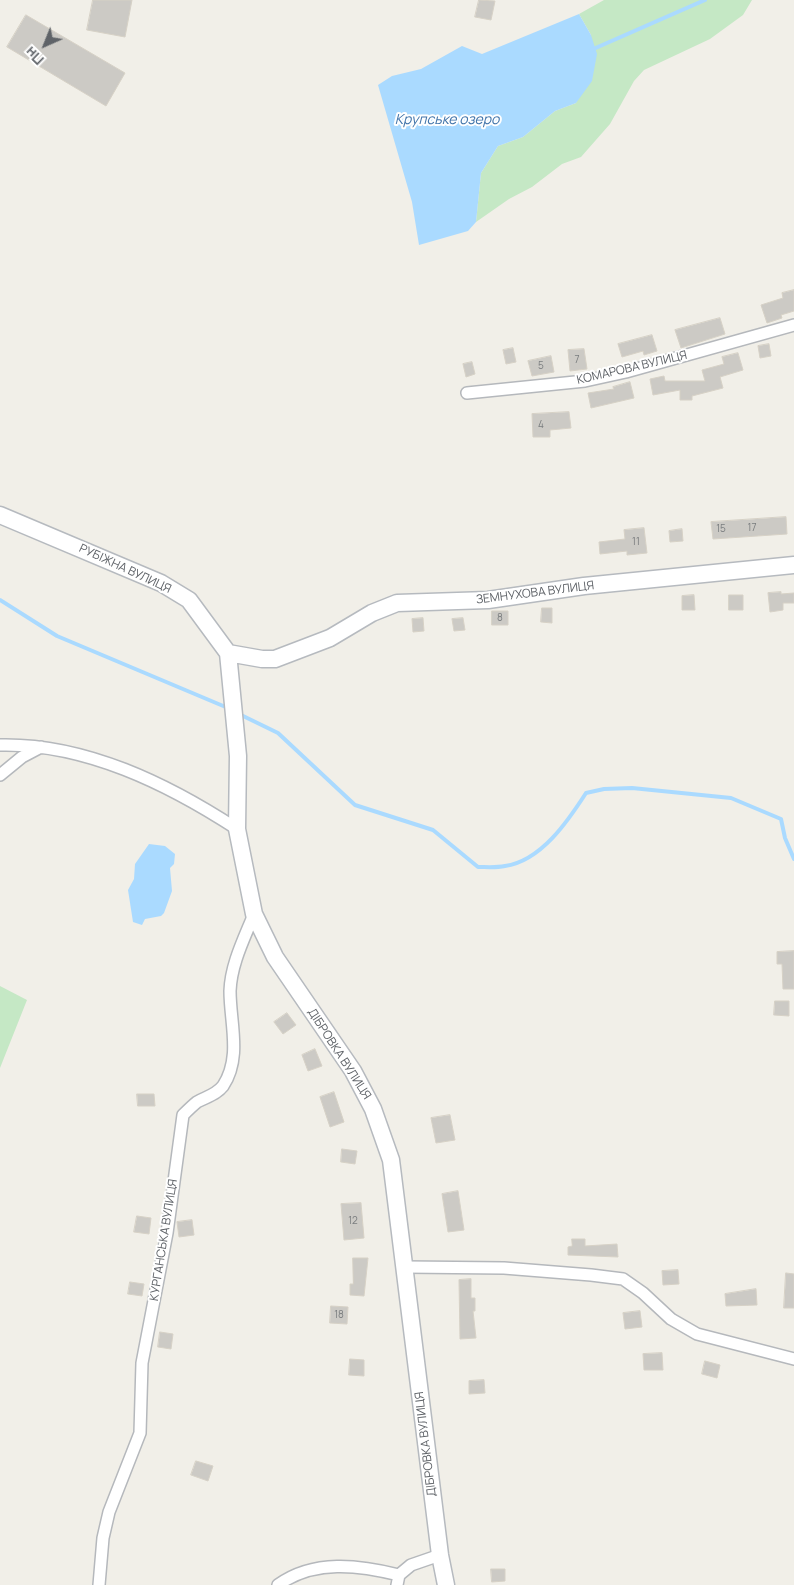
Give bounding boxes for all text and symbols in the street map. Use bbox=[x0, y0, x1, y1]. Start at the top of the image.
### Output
north arrow bbox=[20, 20, 70, 70]
text: Пн bbox=[21, 43, 48, 70]
water label: Крупське озеро bbox=[395, 112, 499, 128]
street label: КОМАРОВА ВУЛИЦЯ bbox=[575, 348, 689, 388]
house number: 7 bbox=[574, 354, 580, 366]
house number: 5 bbox=[538, 360, 544, 372]
house number: 4 bbox=[538, 419, 544, 431]
house number: 17 bbox=[748, 522, 756, 534]
house number: 15 bbox=[716, 523, 726, 535]
house number: 11 bbox=[632, 536, 640, 548]
street label: РУБІЖНА ВУЛИЦЯ bbox=[77, 541, 173, 597]
street label: ЗЕМНУХОВА ВУЛИЦЯ bbox=[475, 579, 595, 607]
house number: 8 bbox=[497, 612, 503, 624]
street label: ДІБРОВКА ВУЛИЦЯ bbox=[304, 1006, 374, 1102]
street label: КУРГАНСЬКА ВУЛИЦЯ bbox=[147, 1178, 181, 1302]
house number: 12 bbox=[348, 1215, 358, 1227]
house number: 18 bbox=[334, 1309, 344, 1321]
street label: ДІБРОВКА ВУЛИЦЯ bbox=[412, 1391, 440, 1497]

